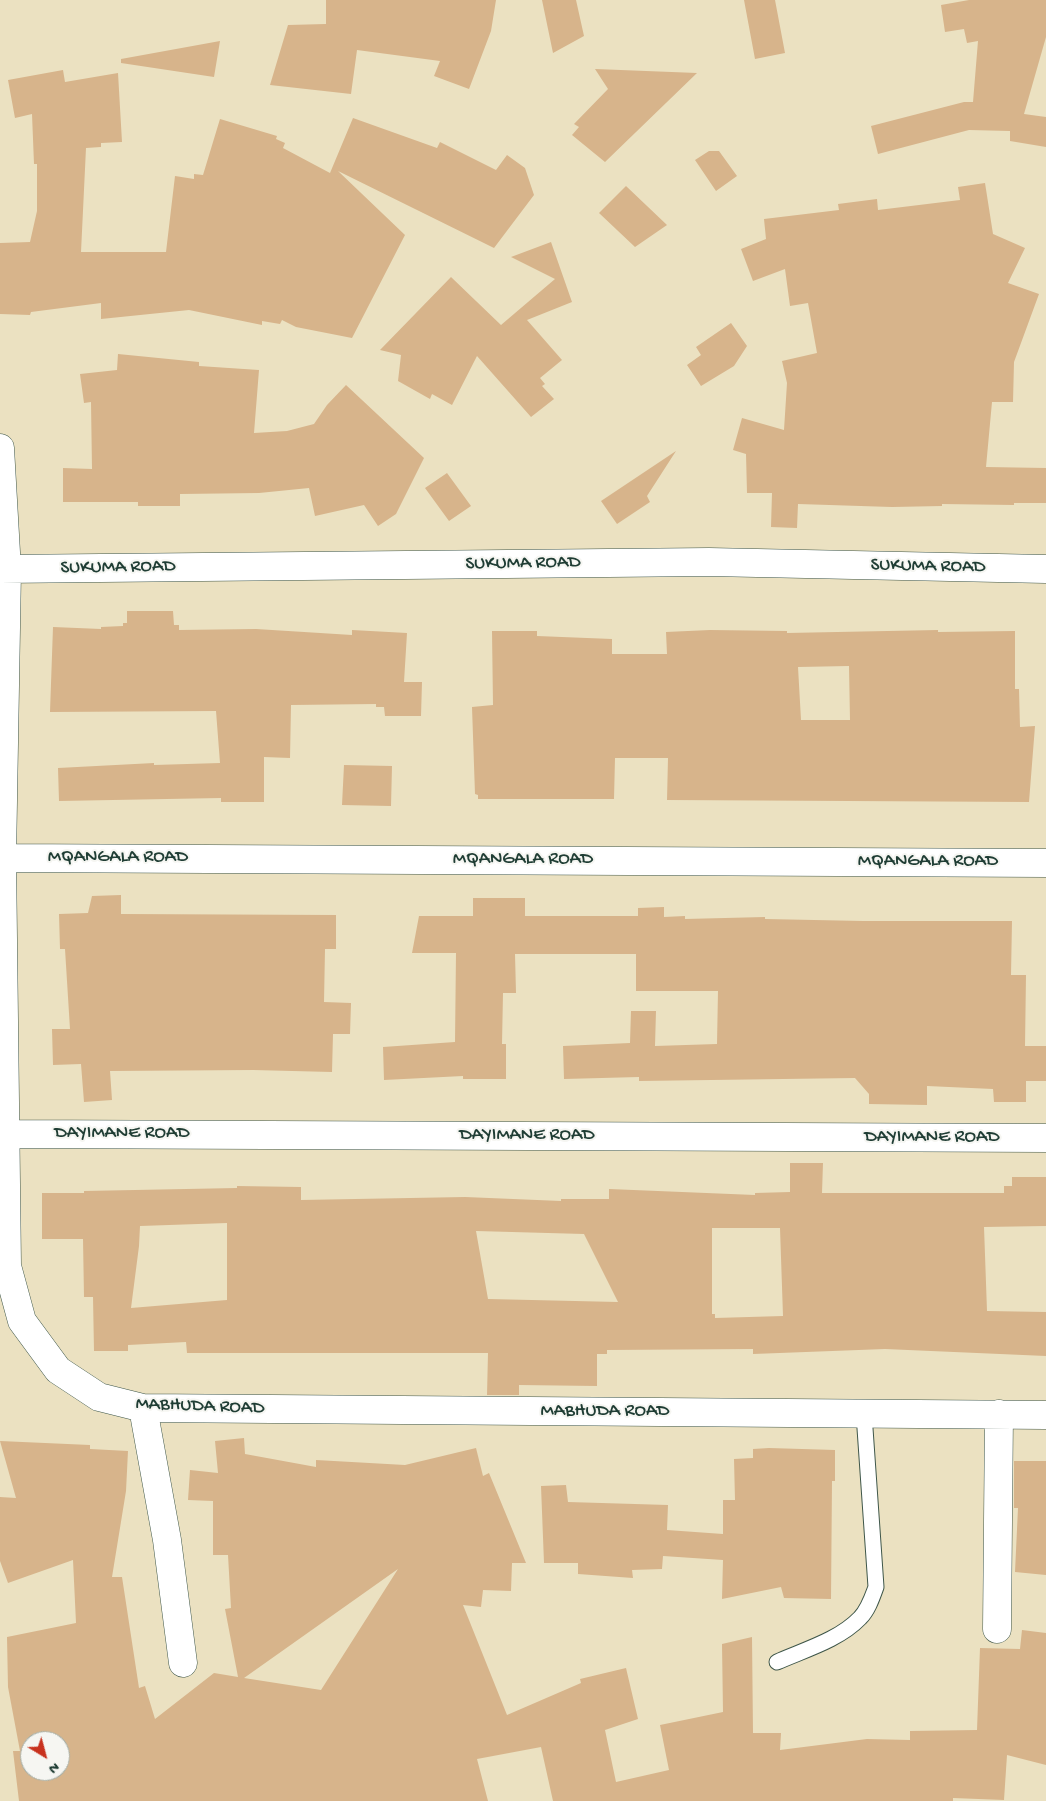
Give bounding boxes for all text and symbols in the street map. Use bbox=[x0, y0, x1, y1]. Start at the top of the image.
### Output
street label: SUKUMA ROAD bbox=[465, 552, 581, 576]
street label: SUKUMA ROAD bbox=[870, 555, 986, 579]
street label: SUKUMA ROAD bbox=[60, 556, 176, 580]
street label: MQANGALA ROAD bbox=[48, 847, 188, 869]
street label: MQANGALA ROAD bbox=[453, 849, 593, 871]
street label: MQANGALA ROAD bbox=[858, 851, 998, 873]
street label: DAYIMANE ROAD bbox=[54, 1123, 190, 1145]
street label: DAYIMANE ROAD bbox=[459, 1125, 595, 1147]
street label: DAYIMANE ROAD bbox=[864, 1127, 1000, 1149]
street label: MABHUDA ROAD bbox=[135, 1393, 265, 1421]
street label: MABHUDA ROAD bbox=[541, 1401, 669, 1423]
north arrow bbox=[20, 1731, 70, 1781]
text: N bbox=[45, 1758, 62, 1777]

